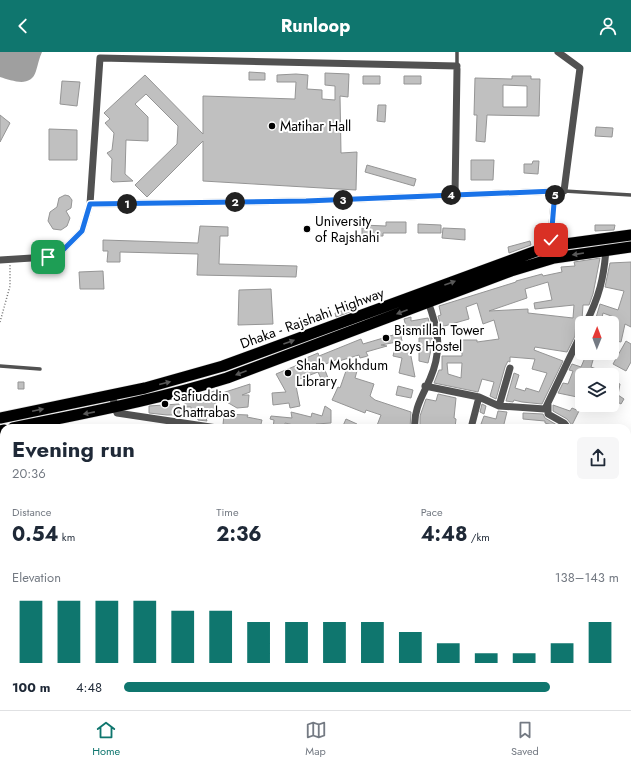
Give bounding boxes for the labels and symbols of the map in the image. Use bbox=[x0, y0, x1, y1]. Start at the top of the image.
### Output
place label: Matihar Hall bbox=[280, 116, 351, 136]
marker: Matihar Hall bbox=[267, 121, 277, 131]
pin: 4 bbox=[441, 185, 461, 205]
pin: 5 bbox=[545, 185, 565, 205]
pin: 3 bbox=[333, 190, 353, 210]
pin: 2 bbox=[225, 192, 245, 212]
pin: 1 bbox=[117, 194, 137, 214]
place label: University of Rajshahi bbox=[315, 211, 380, 247]
pin bbox=[534, 223, 568, 257]
marker: University of Rajshahi bbox=[302, 224, 312, 234]
pin bbox=[31, 240, 65, 274]
one-way arrow bbox=[572, 251, 585, 257]
one-way arrow bbox=[445, 280, 457, 286]
street label: Dhaka - Rajshahi Highway bbox=[237, 282, 388, 353]
one-way arrow bbox=[396, 309, 408, 315]
north arrow bbox=[575, 316, 619, 360]
place label: Bismillah Tower Boys Hostel bbox=[394, 320, 484, 356]
marker: Bismillah Tower Boys Hostel bbox=[381, 333, 391, 343]
one-way arrow bbox=[283, 339, 295, 345]
place label: Shah Mokhdum Library bbox=[296, 355, 388, 391]
marker: Shah Mokhdum Library bbox=[283, 368, 293, 378]
one-way arrow bbox=[235, 370, 247, 376]
one-way arrow bbox=[160, 380, 172, 386]
place label: Safiuddin Chattrabas bbox=[173, 386, 236, 422]
marker: Safiuddin Chattrabas bbox=[160, 399, 170, 409]
one-way arrow bbox=[32, 407, 44, 413]
one-way arrow bbox=[82, 410, 95, 416]

